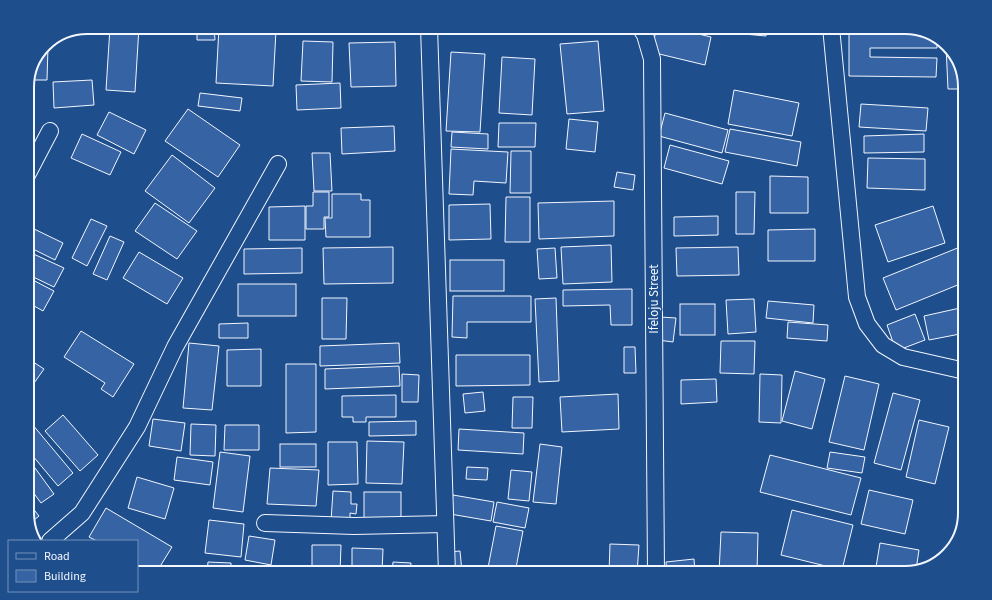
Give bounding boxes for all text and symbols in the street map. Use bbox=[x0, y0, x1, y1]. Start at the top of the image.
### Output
street label: Ifeloju Street bbox=[645, 264, 663, 334]
legend bbox=[8, 540, 138, 592]
text: Road bbox=[44, 548, 70, 565]
text: Building bbox=[44, 568, 86, 585]

